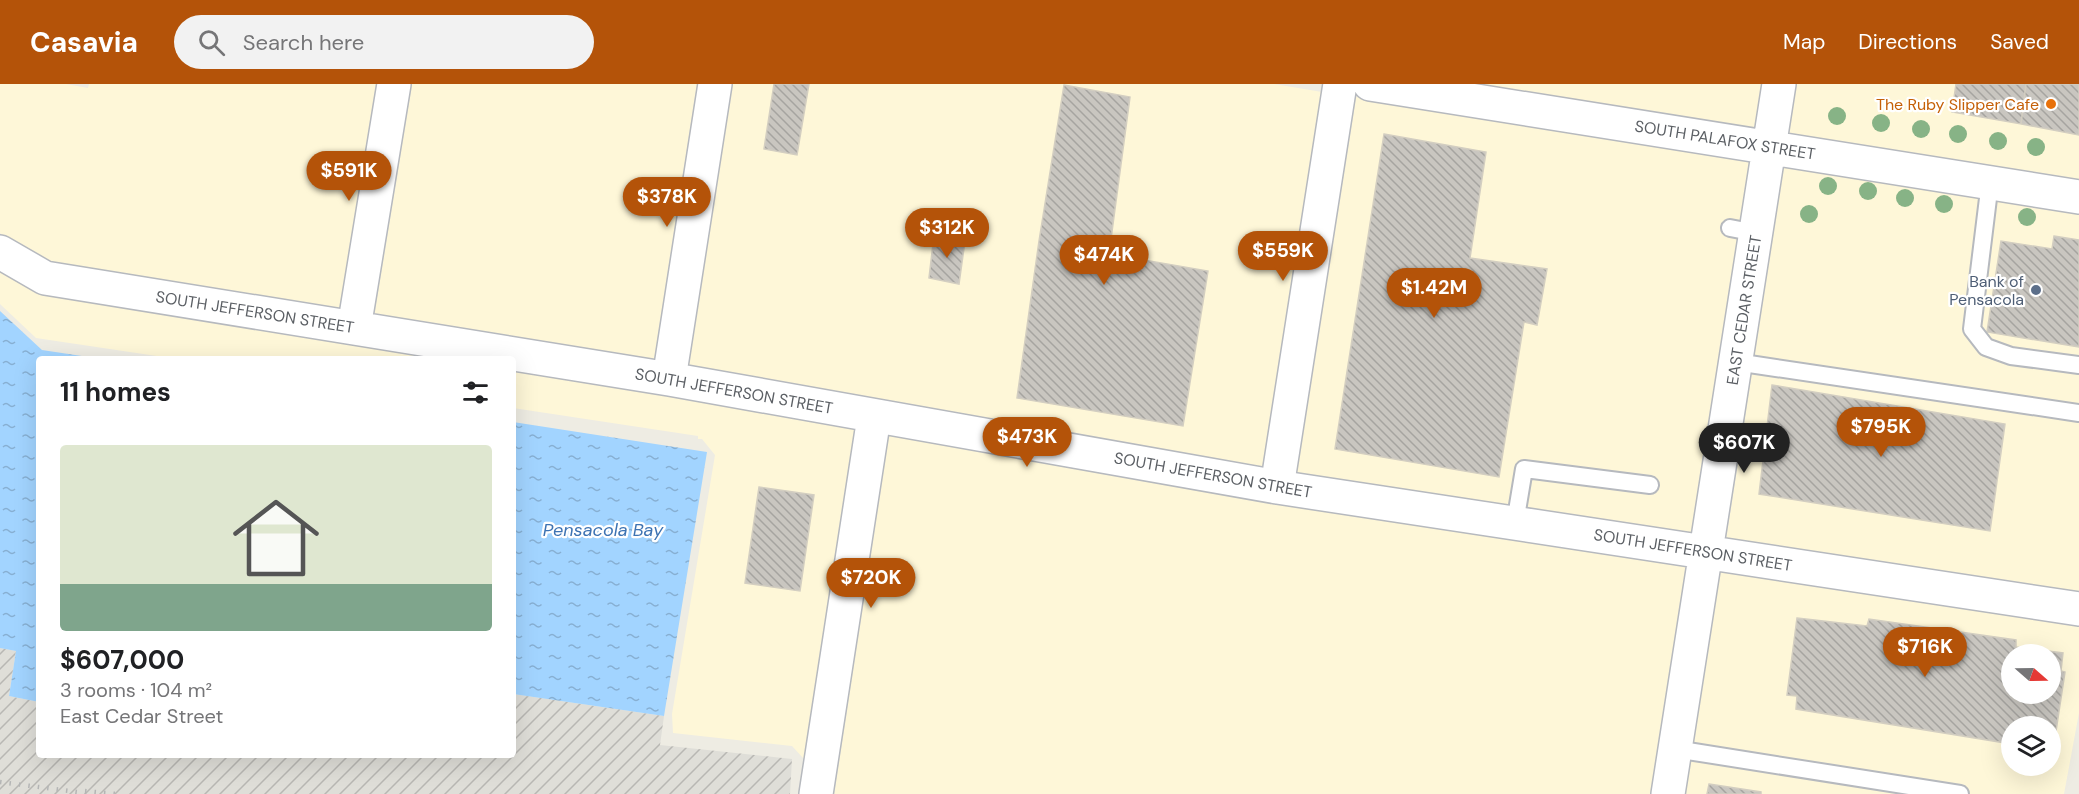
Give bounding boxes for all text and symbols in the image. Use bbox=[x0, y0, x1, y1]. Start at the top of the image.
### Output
search box bbox=[174, 15, 594, 69]
text: Casavia bbox=[30, 24, 138, 61]
icon: search bbox=[195, 26, 228, 59]
text: Search here bbox=[243, 28, 364, 57]
text: Map bbox=[1783, 28, 1825, 56]
text: Directions bbox=[1858, 28, 1957, 56]
text: Saved bbox=[1990, 28, 2049, 56]
place label: The Ruby Slipper Cafe bbox=[1876, 94, 2039, 115]
marker: The Ruby Slipper Cafe bbox=[2044, 97, 2058, 111]
street label: SOUTH PALAFOX STREET bbox=[1633, 115, 1817, 165]
pin: $591K bbox=[307, 151, 391, 202]
text: $591K bbox=[321, 157, 377, 183]
pin: $378K bbox=[625, 177, 709, 228]
text: $378K bbox=[637, 183, 697, 209]
pin: $312K bbox=[905, 208, 989, 259]
text: $312K bbox=[919, 214, 975, 240]
pin: $559K bbox=[1241, 231, 1325, 282]
street label: EAST CEDAR STREET bbox=[1722, 233, 1766, 386]
pin: $474K bbox=[1062, 235, 1146, 286]
text: $559K bbox=[1252, 237, 1314, 263]
text: $474K bbox=[1074, 241, 1134, 267]
pin: $1.42M bbox=[1385, 268, 1483, 319]
place label: Bank of Pensacola bbox=[1949, 271, 2024, 310]
text: $1.42M bbox=[1401, 274, 1467, 300]
marker: Bank of Pensacola bbox=[2029, 283, 2043, 297]
street label: SOUTH JEFFERSON STREET bbox=[154, 286, 356, 338]
street label: SOUTH JEFFERSON STREET bbox=[633, 363, 835, 419]
text: 11 homes bbox=[60, 375, 171, 409]
icon: filters bbox=[459, 376, 492, 409]
pin: $795K bbox=[1839, 407, 1923, 458]
text: $795K bbox=[1851, 413, 1911, 439]
pin: $473K bbox=[985, 417, 1069, 468]
text: $473K bbox=[997, 423, 1057, 449]
pin: $607K bbox=[1702, 423, 1786, 474]
text: $607K bbox=[1713, 429, 1775, 455]
street label: SOUTH JEFFERSON STREET bbox=[1112, 447, 1314, 503]
icon: home bbox=[222, 484, 330, 592]
water label: Pensacola Bay bbox=[543, 518, 664, 542]
street label: SOUTH JEFFERSON STREET bbox=[1592, 524, 1794, 576]
pin: $720K bbox=[829, 558, 913, 609]
text: $720K bbox=[840, 564, 902, 590]
pin: $716K bbox=[1883, 627, 1967, 678]
text: $716K bbox=[1897, 633, 1953, 659]
text: $607,000 bbox=[60, 643, 184, 677]
north arrow bbox=[2001, 644, 2061, 704]
map controls bbox=[2001, 644, 2061, 776]
text: 3 rooms · 104 m² bbox=[60, 677, 212, 703]
text: East Cedar Street bbox=[60, 703, 223, 729]
button: layers bbox=[2001, 716, 2061, 776]

